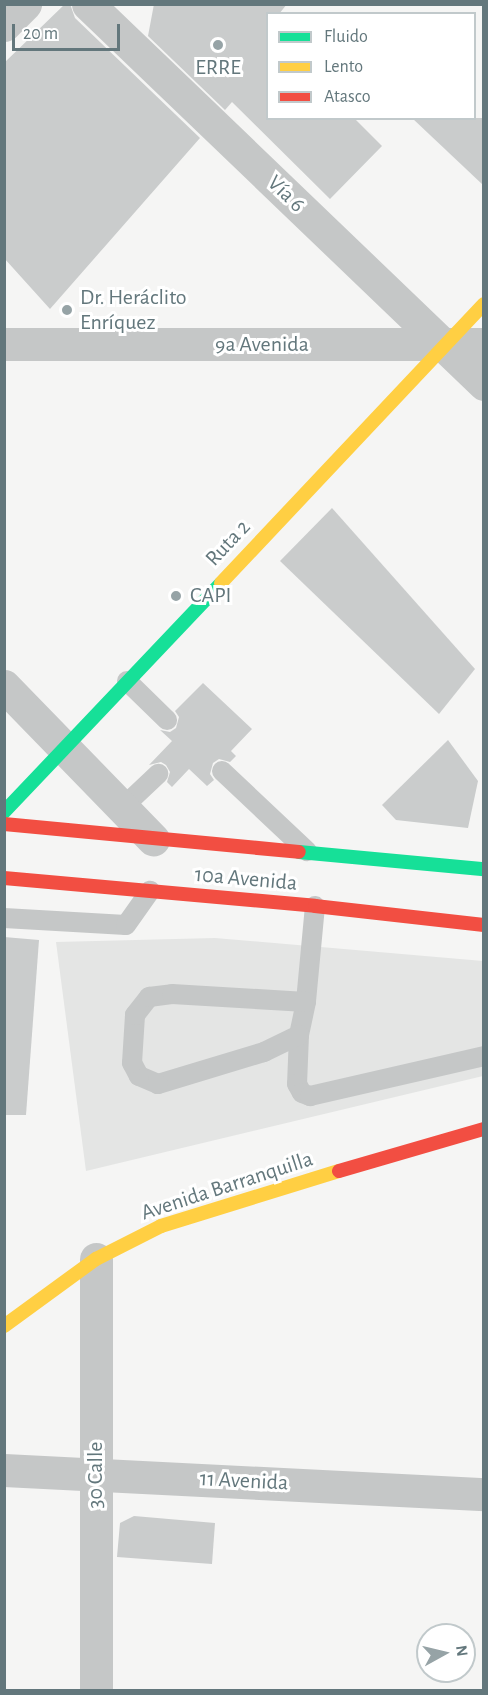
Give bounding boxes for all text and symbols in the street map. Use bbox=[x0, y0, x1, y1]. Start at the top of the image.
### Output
scale bar bbox=[15, 12, 123, 50]
legend bbox=[266, 12, 476, 120]
text: 20 m bbox=[23, 25, 58, 43]
text: Fluido bbox=[324, 28, 368, 46]
marker: ERRE bbox=[211, 38, 225, 52]
place label: ERRE bbox=[195, 55, 241, 81]
text: Lento bbox=[324, 58, 363, 76]
text: Atasco bbox=[324, 88, 371, 106]
street label: Vía 6 bbox=[262, 170, 310, 218]
place label: Dr. Heráclito Enríquez bbox=[80, 284, 187, 336]
marker: Dr. Heráclito Enríquez bbox=[58, 301, 76, 319]
street label: 9a Avenida bbox=[215, 332, 309, 358]
street label: Ruta 2 bbox=[200, 514, 256, 572]
place label: CAPI bbox=[190, 583, 231, 609]
marker: CAPI bbox=[167, 587, 185, 605]
street label: 10a Avenida bbox=[194, 861, 298, 897]
street label: Avenida Barranquilla bbox=[138, 1146, 316, 1226]
street label: 30 Calle bbox=[83, 1442, 109, 1508]
street label: 11 Avenida bbox=[199, 1466, 289, 1496]
north arrow bbox=[416, 1623, 476, 1683]
text: N bbox=[453, 1644, 471, 1657]

